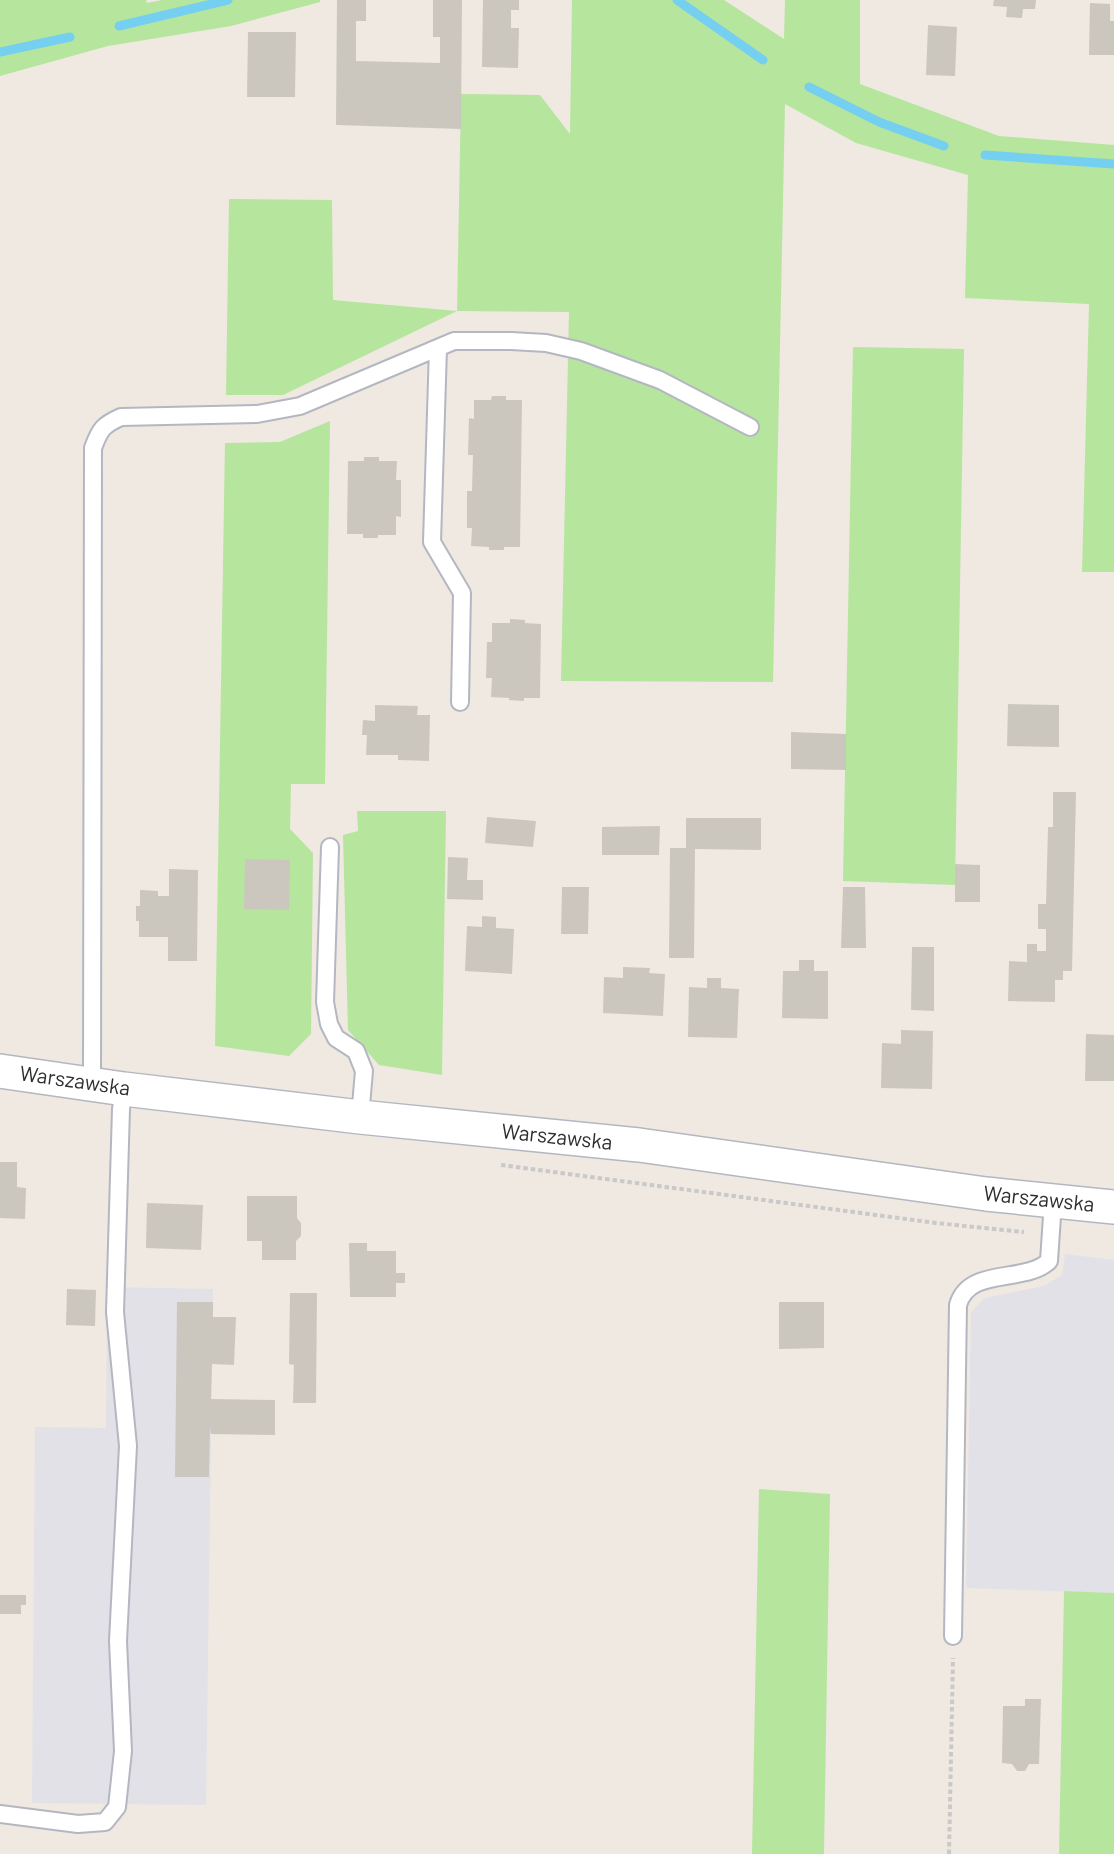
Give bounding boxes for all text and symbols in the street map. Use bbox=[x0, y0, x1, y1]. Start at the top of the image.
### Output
street label: Warszawska bbox=[18, 1059, 132, 1100]
street label: Warszawska bbox=[500, 1117, 614, 1154]
street label: Warszawska bbox=[982, 1179, 1096, 1216]

